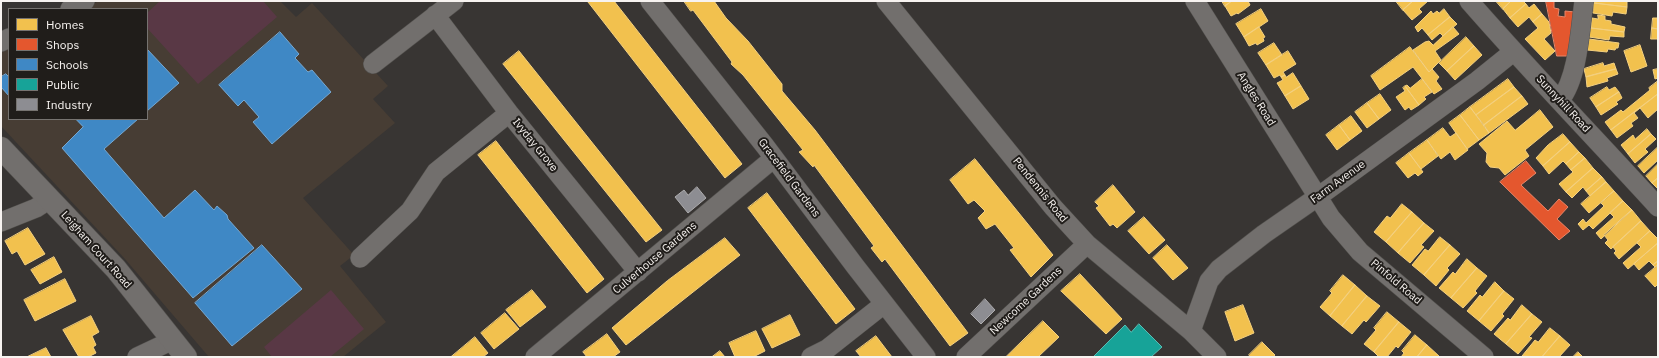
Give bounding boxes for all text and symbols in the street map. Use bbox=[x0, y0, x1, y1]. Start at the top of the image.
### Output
legend bbox=[8, 8, 148, 120]
text: Homes bbox=[46, 17, 84, 32]
text: Shops bbox=[46, 37, 79, 52]
text: Schools bbox=[46, 57, 88, 72]
street label: Angles Road bbox=[1234, 69, 1278, 129]
street label: Sunnyhill Road bbox=[1533, 73, 1593, 135]
text: Public bbox=[46, 77, 79, 92]
text: Industry bbox=[46, 97, 92, 112]
street label: Ivyday Grove bbox=[510, 116, 560, 174]
street label: Gracefield Gardens bbox=[755, 136, 823, 220]
street label: Pendennis Road bbox=[1010, 155, 1070, 225]
street label: Farm Avenue bbox=[1308, 158, 1368, 206]
street label: Leigham Court Road bbox=[58, 209, 134, 291]
street label: Culverhouse Gardens bbox=[610, 219, 700, 297]
street label: Pinfold Road bbox=[1368, 257, 1424, 307]
street label: Newcome Gardens bbox=[987, 264, 1065, 338]

